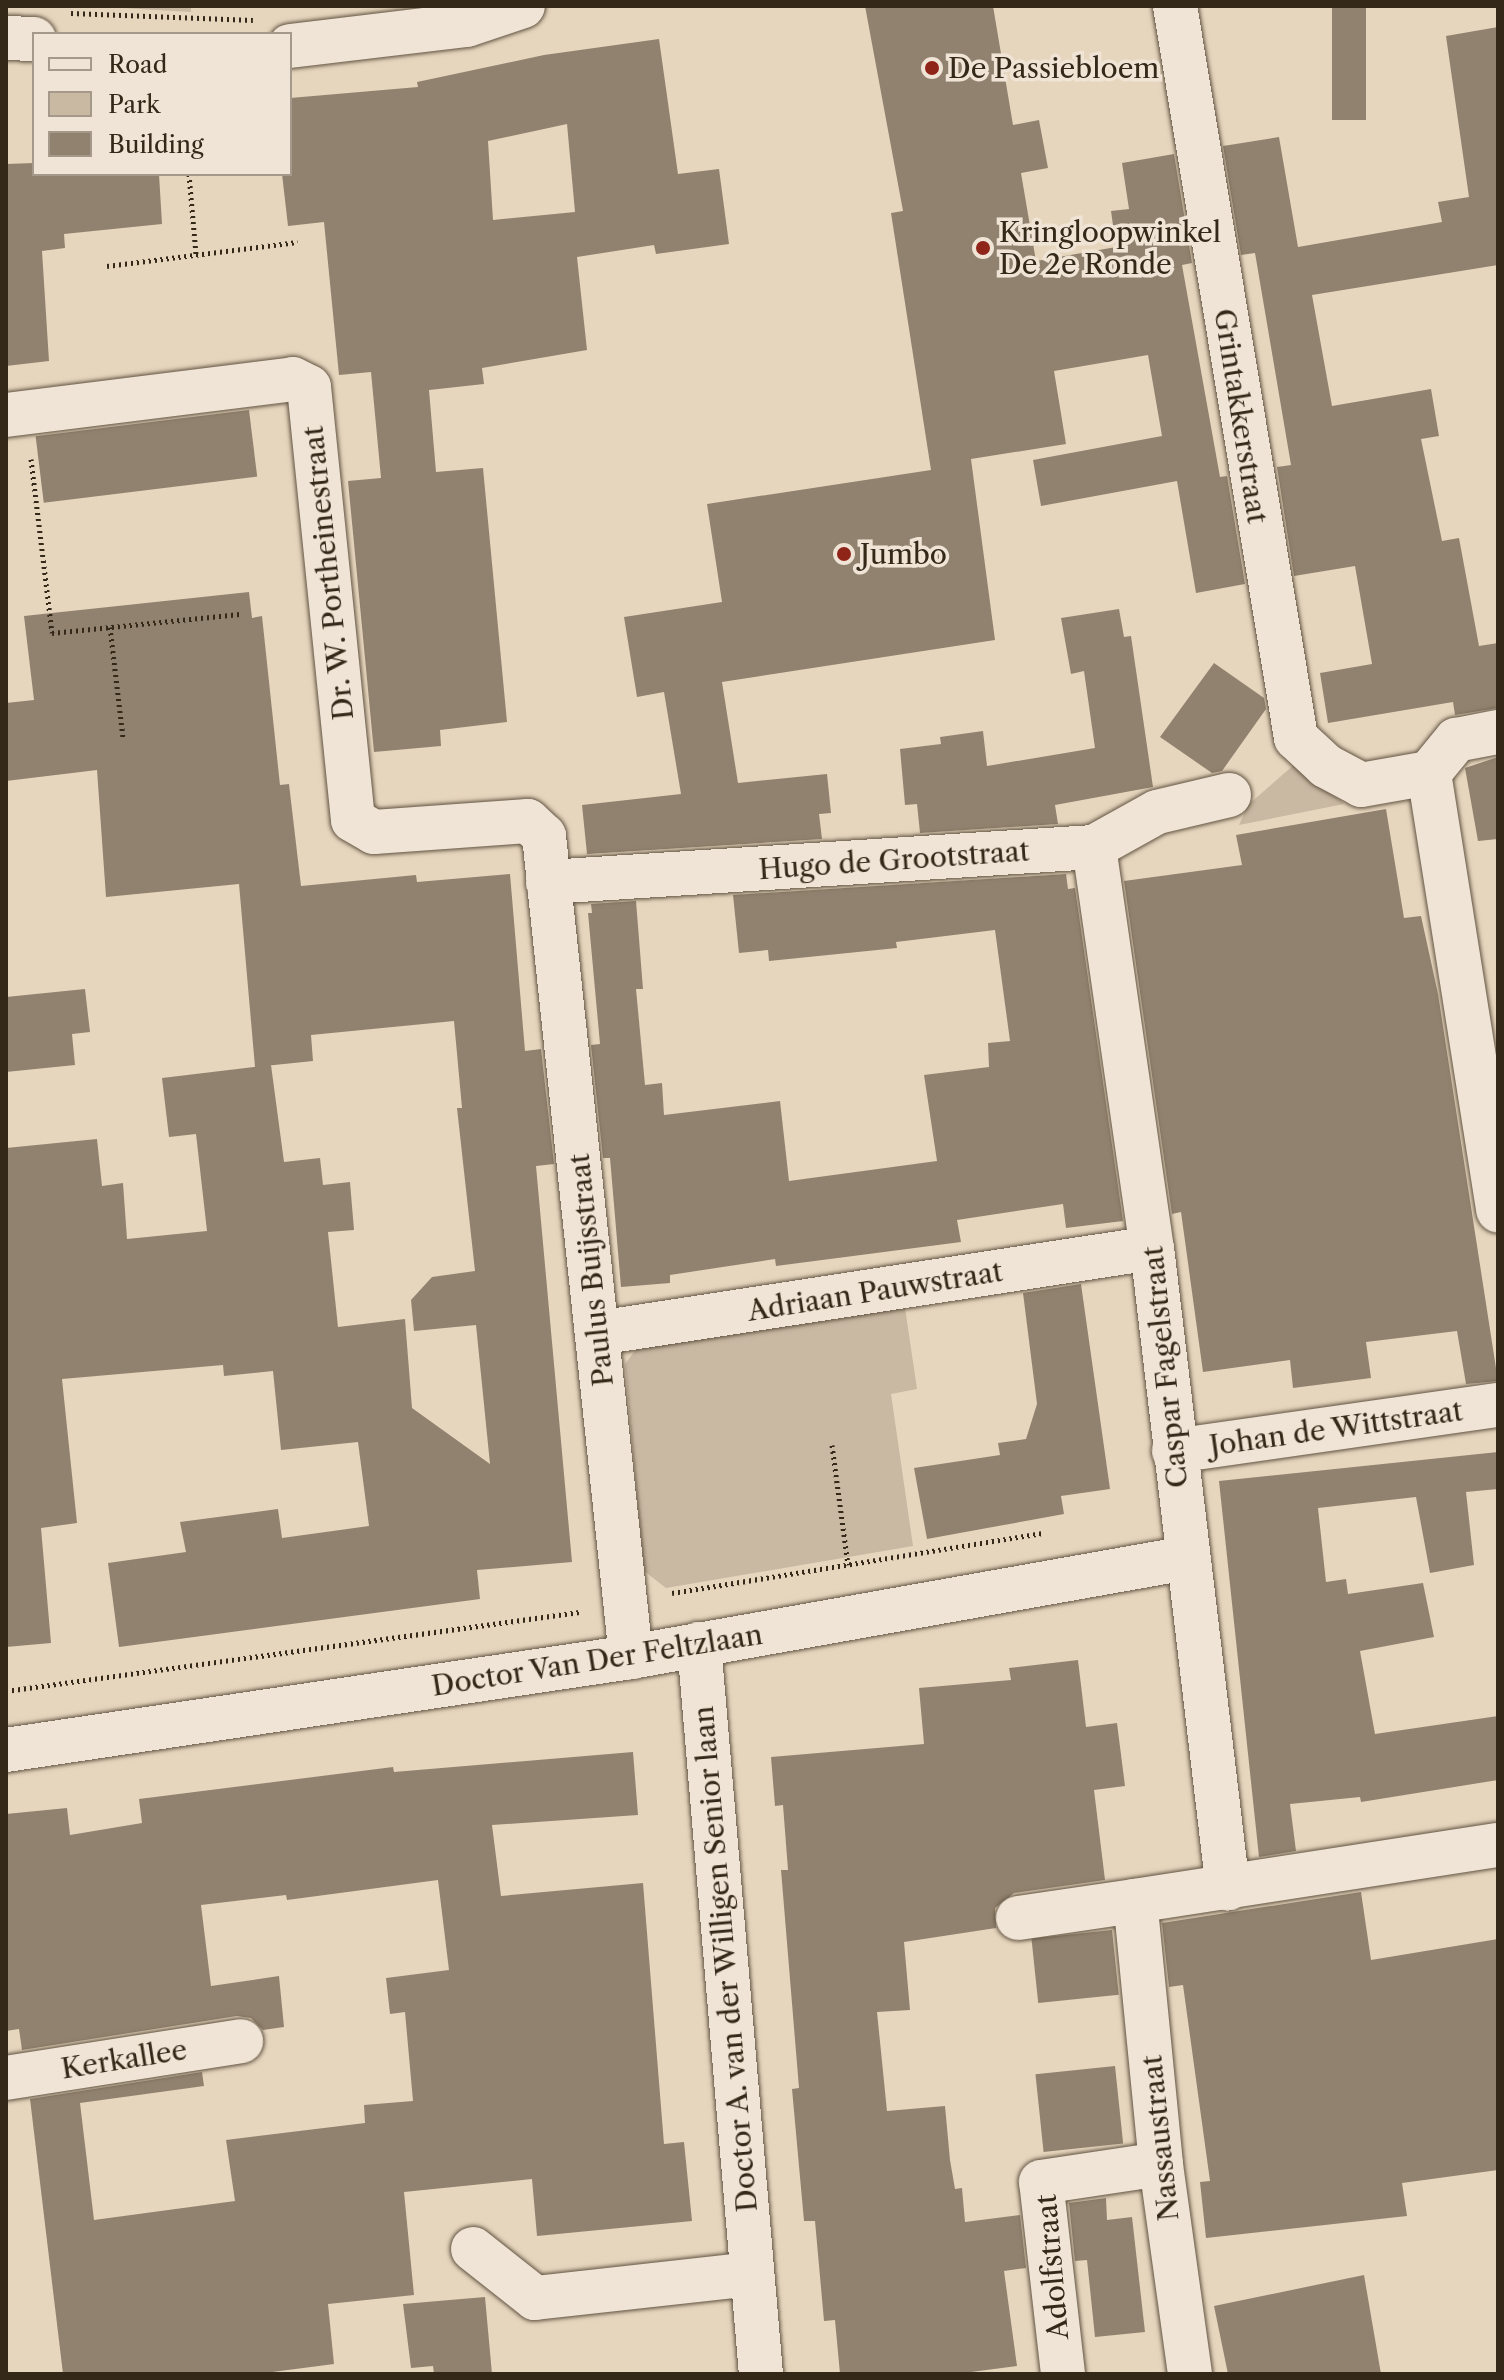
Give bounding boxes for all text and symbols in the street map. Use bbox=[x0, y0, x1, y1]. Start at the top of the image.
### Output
legend bbox=[32, 32, 292, 176]
text: Road bbox=[108, 50, 167, 79]
place label: De Passiebloem bbox=[948, 51, 1159, 85]
marker: De Passiebloem bbox=[923, 59, 941, 77]
text: Park bbox=[108, 90, 160, 119]
text: Building bbox=[108, 130, 204, 159]
place label: Kringloopwinkel De 2e Ronde bbox=[999, 215, 1221, 281]
marker: Kringloopwinkel De 2e Ronde bbox=[974, 239, 992, 257]
street label: Grintakkerstraat bbox=[1207, 306, 1275, 526]
street label: Dr. W. Portheinestraat bbox=[296, 424, 360, 722]
place label: Jumbo bbox=[860, 537, 947, 571]
marker: Jumbo bbox=[835, 545, 853, 563]
street label: Hugo de Grootstraat bbox=[757, 834, 1031, 886]
street label: Paulus Buijsstraat bbox=[562, 1152, 620, 1388]
street label: Caspar Fagelstraat bbox=[1136, 1244, 1194, 1490]
street label: Adriaan Pauwstraat bbox=[745, 1254, 1005, 1328]
street label: Johan de Wittstraat bbox=[1207, 1394, 1465, 1462]
street label: Doctor Van Der Feltzlaan bbox=[428, 1617, 766, 1703]
street label: Doctor A. van der Willigen Senior laan bbox=[686, 1702, 764, 2216]
street label: Kerkallee bbox=[59, 2032, 189, 2086]
street label: Nassaustraat bbox=[1135, 2053, 1185, 2223]
street label: Adolfstraat bbox=[1029, 2193, 1075, 2341]

